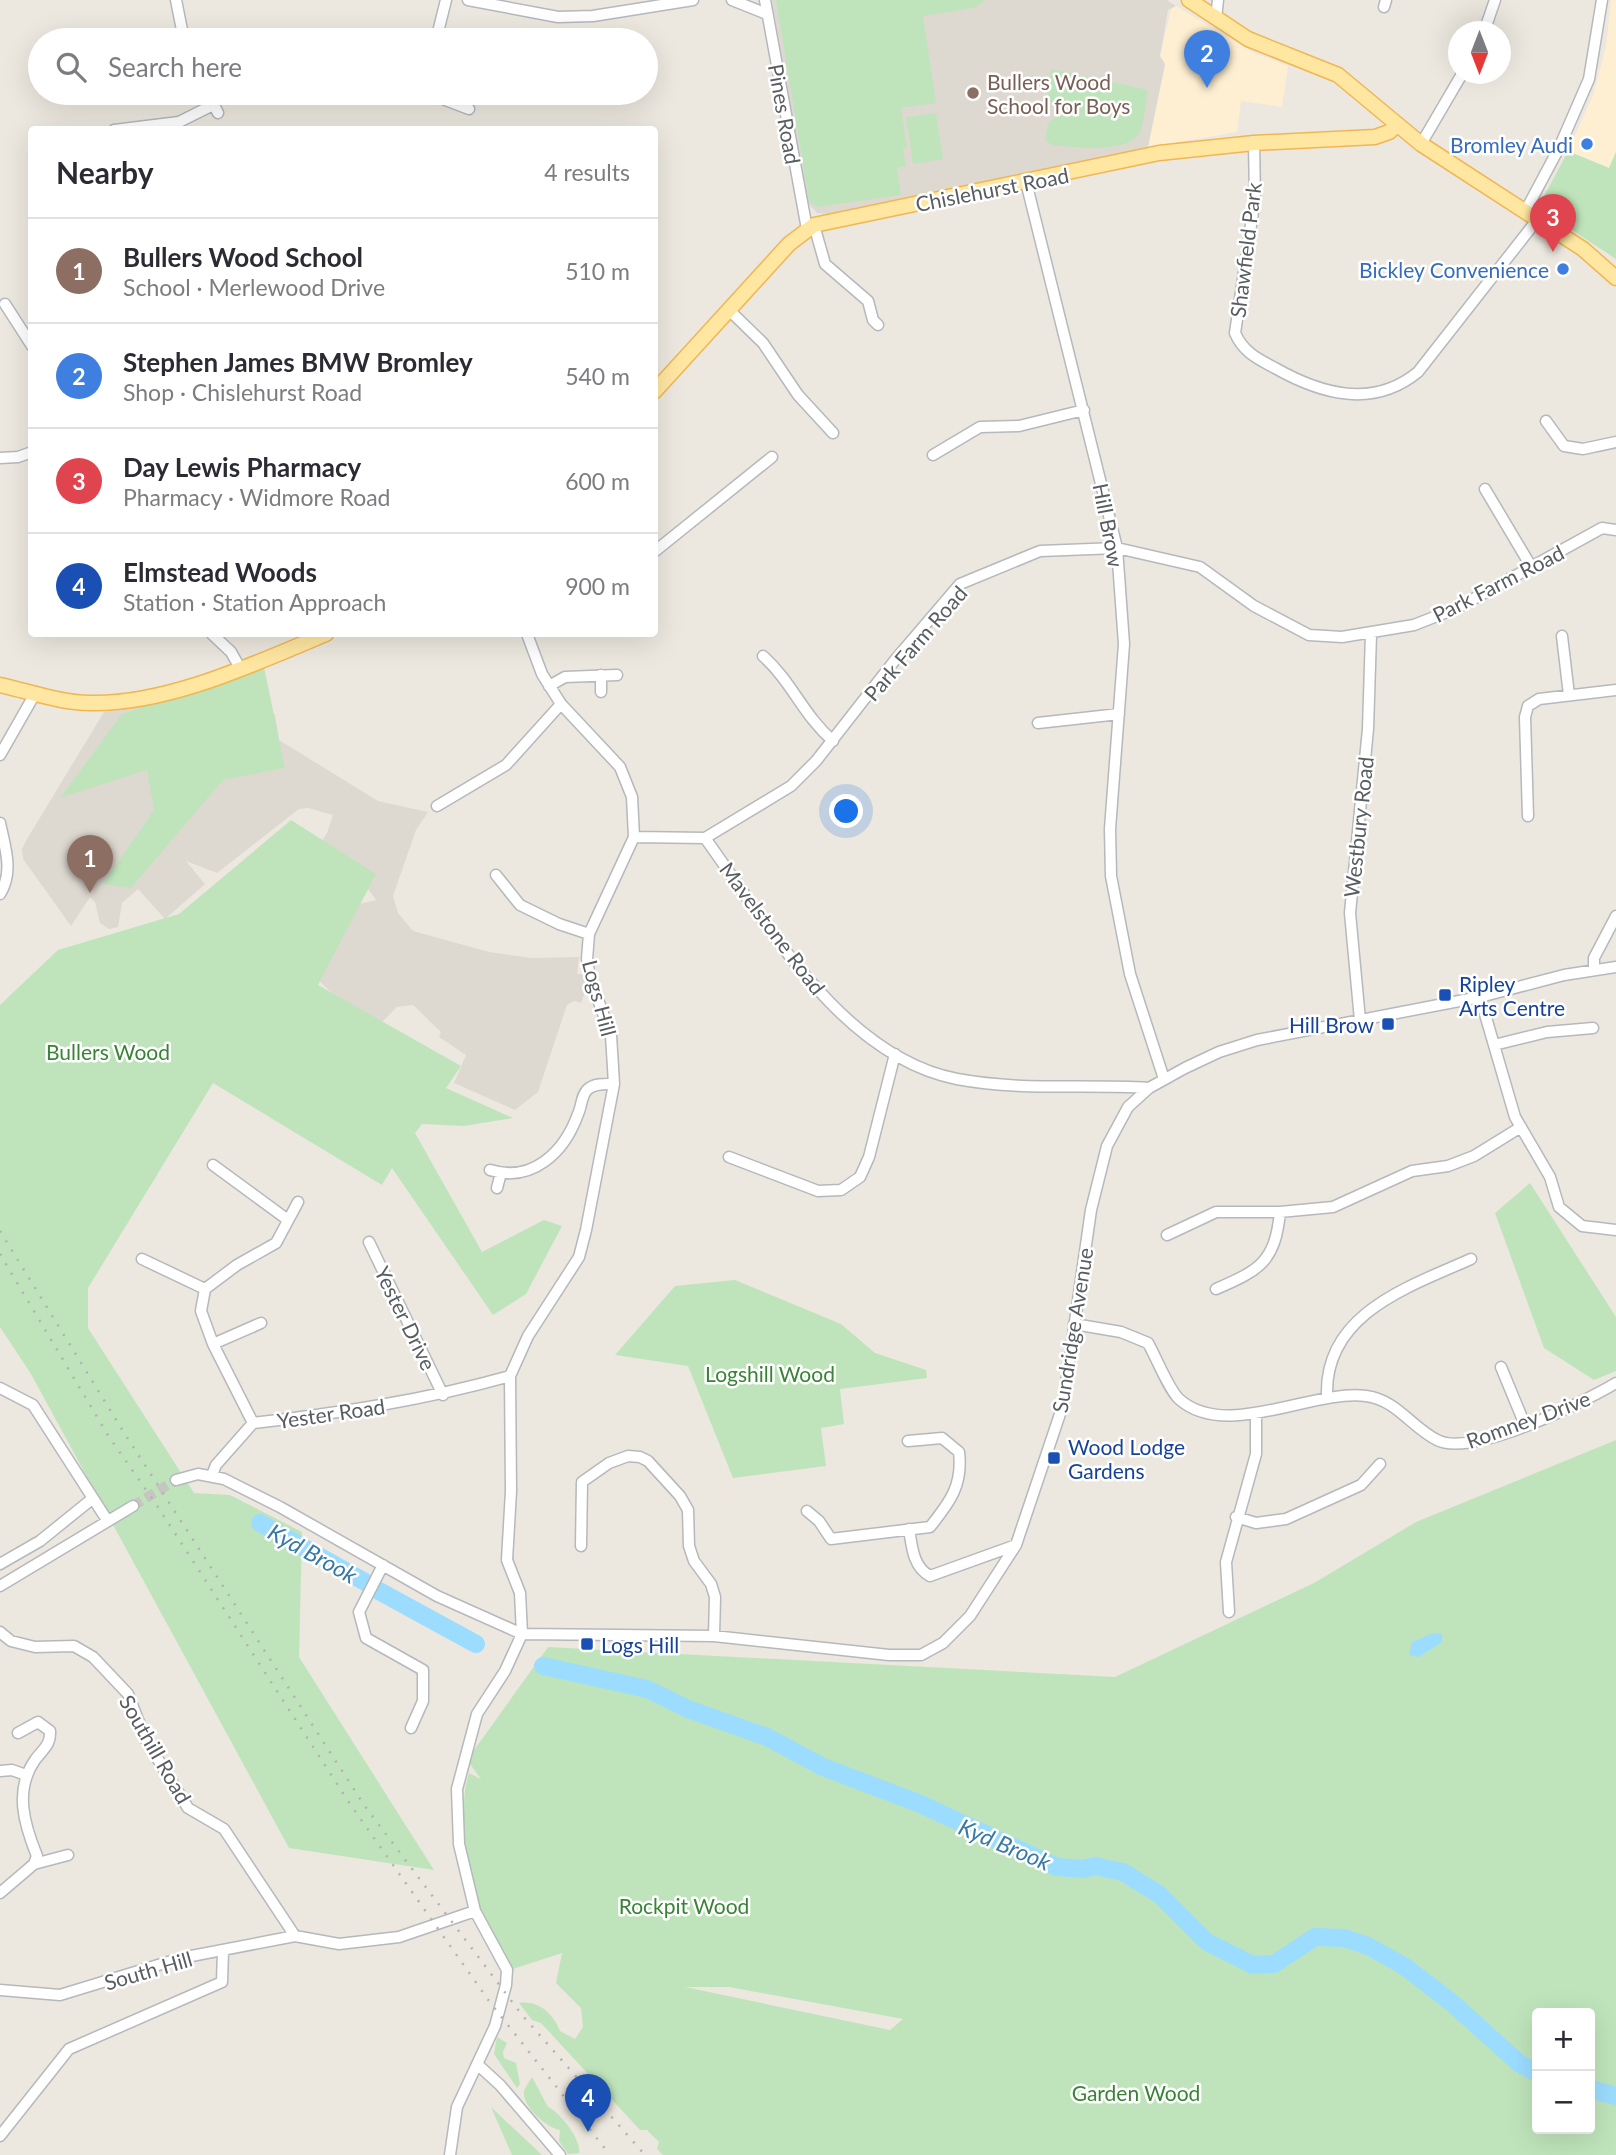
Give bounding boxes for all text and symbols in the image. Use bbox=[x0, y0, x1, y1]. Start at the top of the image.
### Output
north arrow bbox=[1448, 21, 1511, 84]
search box bbox=[28, 28, 658, 105]
pin: 2 bbox=[1184, 30, 1230, 88]
icon: search bbox=[52, 48, 90, 86]
text: Search here bbox=[108, 51, 242, 83]
street label: Pines Road bbox=[764, 62, 806, 166]
place label: Bullers Wood School for Boys bbox=[987, 69, 1130, 118]
marker: Bullers Wood School for Boys bbox=[965, 85, 981, 101]
place label: Bromley Audi bbox=[1450, 132, 1573, 157]
marker: Bromley Audi bbox=[1579, 136, 1595, 152]
text: Nearby bbox=[56, 154, 154, 190]
text: 4 results bbox=[544, 158, 630, 186]
street label: Chislehurst Road bbox=[913, 162, 1071, 216]
street label: Shawfield Park bbox=[1224, 181, 1266, 319]
pin: 3 bbox=[1530, 194, 1576, 252]
text: Bullers Wood School bbox=[123, 241, 363, 273]
text: 1 bbox=[72, 257, 86, 285]
text: 510 m bbox=[565, 257, 630, 285]
place label: Bickley Convenience bbox=[1359, 257, 1549, 282]
marker: Bickley Convenience bbox=[1555, 261, 1571, 277]
text: School · Merlewood Drive bbox=[123, 273, 385, 301]
text: Stephen James BMW Bromley bbox=[123, 346, 473, 378]
text: 2 bbox=[72, 362, 86, 390]
text: 540 m bbox=[565, 362, 630, 390]
text: Shop · Chislehurst Road bbox=[123, 378, 362, 406]
text: Day Lewis Pharmacy bbox=[123, 451, 361, 483]
text: 3 bbox=[72, 467, 86, 495]
text: 600 m bbox=[565, 467, 630, 495]
street label: Hill Brow bbox=[1089, 481, 1129, 570]
text: Pharmacy · Widmore Road bbox=[123, 483, 391, 511]
street label: Park Farm Road bbox=[1428, 539, 1568, 627]
text: Elmstead Woods bbox=[123, 556, 317, 588]
text: 4 bbox=[72, 572, 86, 600]
text: 900 m bbox=[565, 572, 630, 600]
street label: Park Farm Road bbox=[858, 580, 972, 706]
text: Station · Station Approach bbox=[123, 588, 386, 616]
street label: Westbury Road bbox=[1338, 755, 1378, 899]
your location bbox=[829, 794, 863, 828]
pin: 1 bbox=[67, 835, 113, 893]
street label: Mavelstone Road bbox=[715, 857, 831, 999]
street label: Logs Hill bbox=[578, 957, 622, 1039]
place label: Ripley Arts Centre bbox=[1459, 971, 1565, 1020]
marker: Ripley Arts Centre bbox=[1437, 987, 1453, 1003]
place label: Hill Brow bbox=[1289, 1012, 1374, 1037]
marker: Hill Brow bbox=[1380, 1016, 1396, 1032]
park label: Bullers Wood bbox=[46, 1039, 170, 1064]
street label: Sundridge Avenue bbox=[1047, 1246, 1097, 1414]
street label: Yester Drive bbox=[370, 1262, 442, 1374]
park label: Logshill Wood bbox=[705, 1361, 835, 1386]
street label: Romney Drive bbox=[1463, 1385, 1593, 1453]
street label: Yester Road bbox=[275, 1393, 387, 1433]
place label: Wood Lodge Gardens bbox=[1068, 1434, 1185, 1483]
marker: Wood Lodge Gardens bbox=[1046, 1450, 1062, 1466]
water label: Kyd Brook bbox=[264, 1517, 363, 1589]
place label: Logs Hill bbox=[601, 1632, 679, 1657]
marker: Logs Hill bbox=[579, 1636, 595, 1652]
street label: Southill Road bbox=[115, 1690, 197, 1808]
water label: Kyd Brook bbox=[955, 1812, 1056, 1876]
park label: Rockpit Wood bbox=[619, 1893, 749, 1918]
street label: South Hill bbox=[101, 1946, 195, 1994]
map controls bbox=[1532, 2008, 1595, 2134]
button: + bbox=[1532, 2008, 1595, 2071]
button: − bbox=[1532, 2071, 1595, 2134]
pin: 4 bbox=[565, 2074, 611, 2132]
park label: Garden Wood bbox=[1072, 2080, 1200, 2105]

